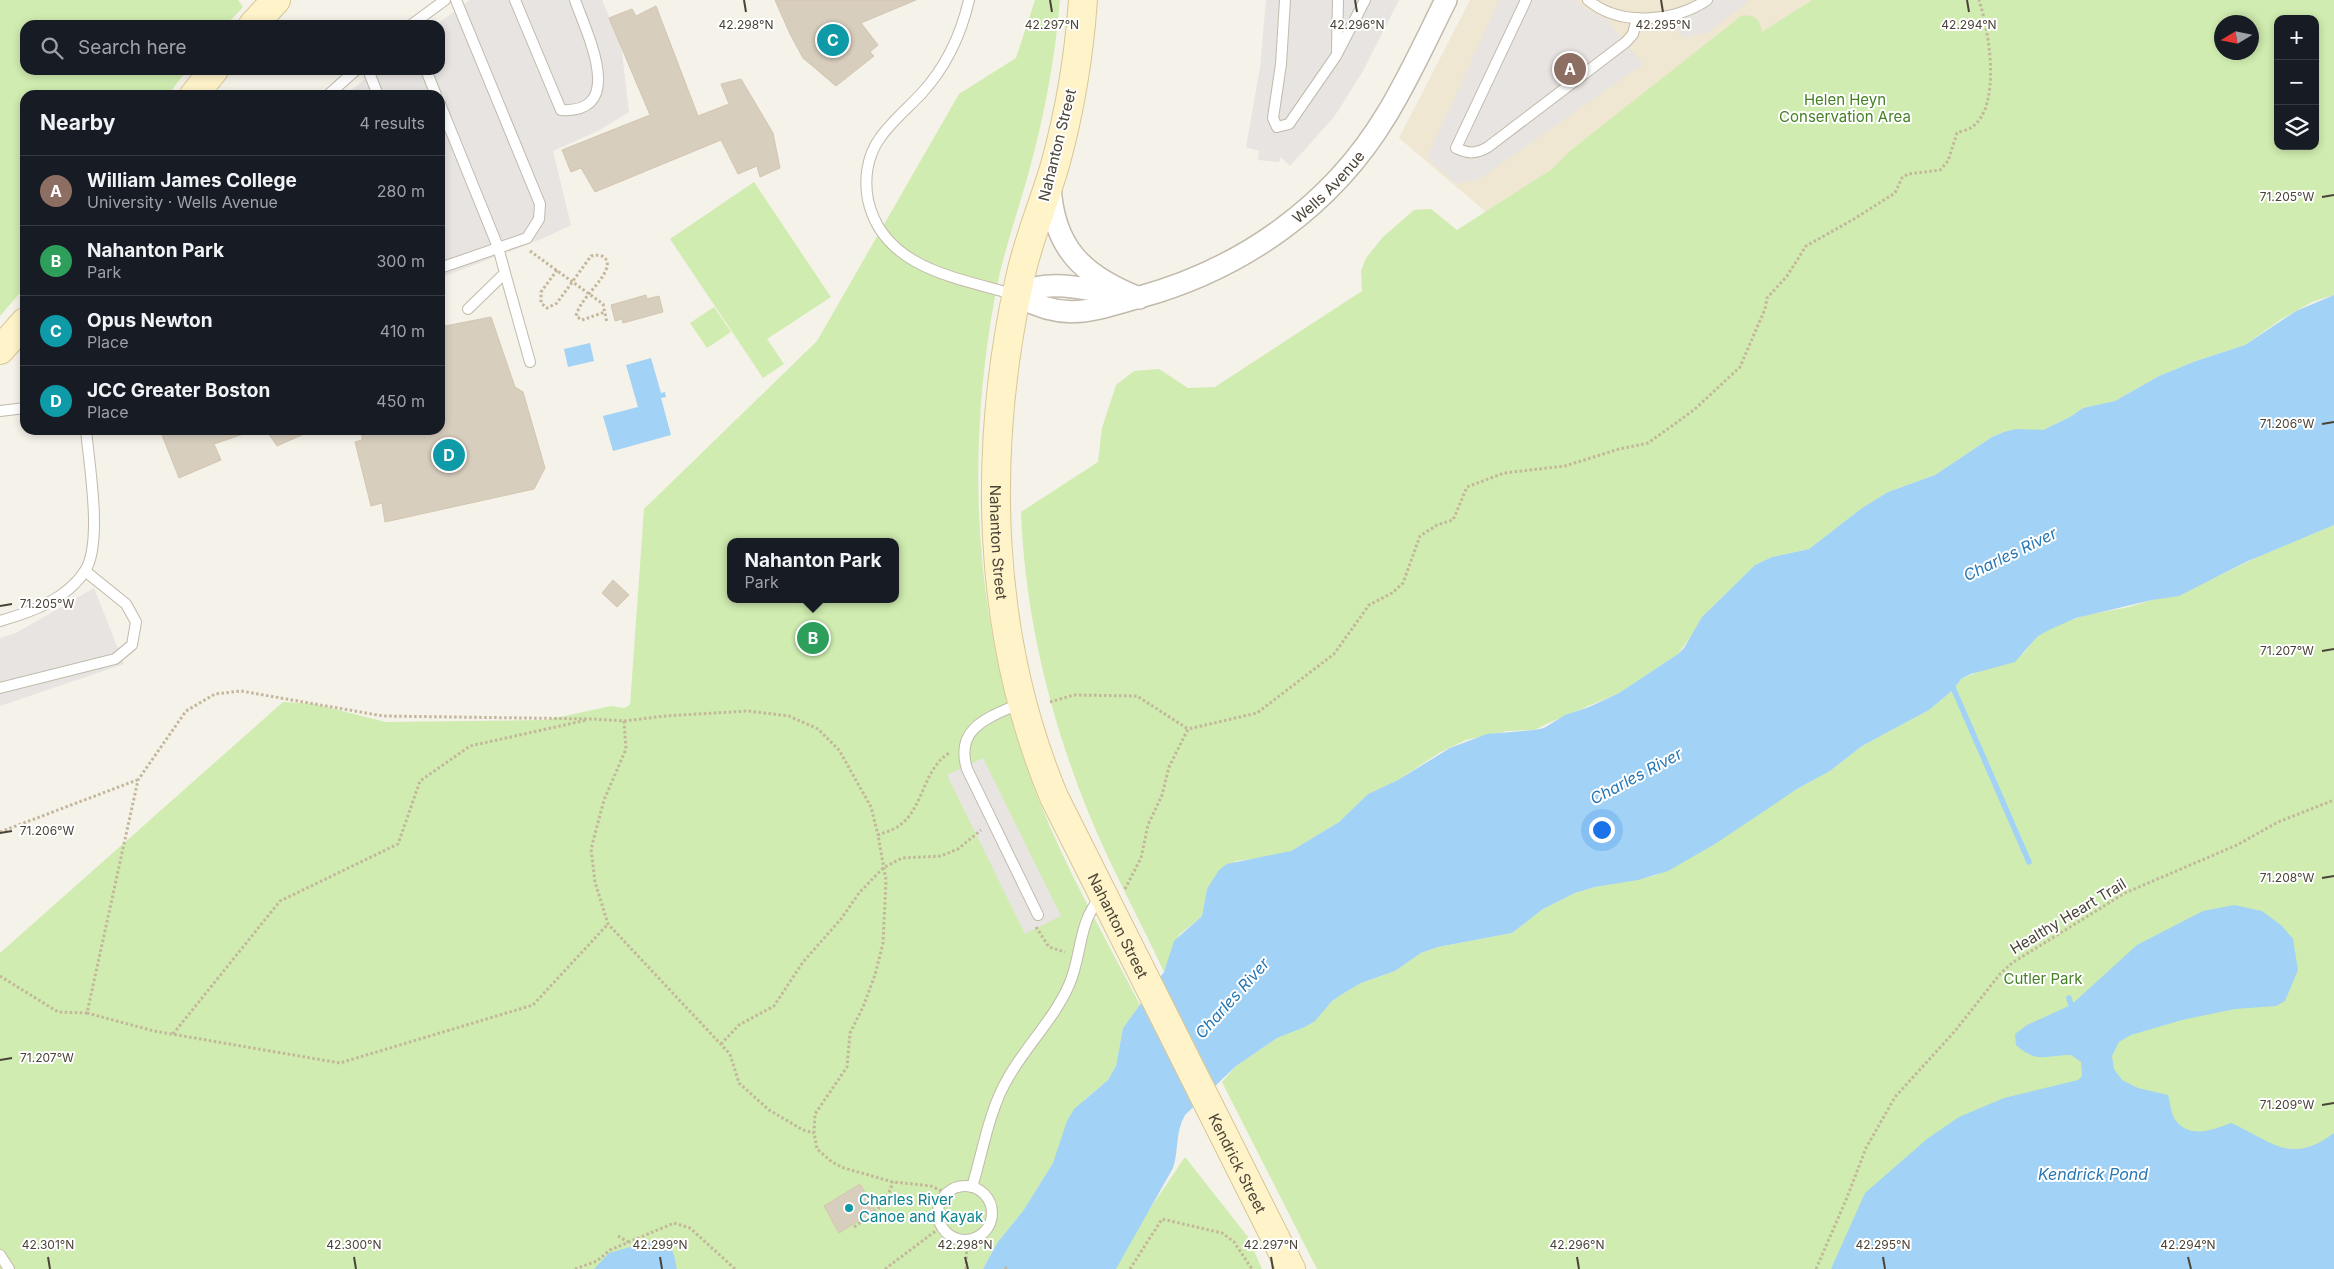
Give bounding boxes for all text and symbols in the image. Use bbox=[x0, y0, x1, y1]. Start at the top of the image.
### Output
north arrow bbox=[2214, 15, 2259, 60]
map controls bbox=[2274, 15, 2319, 150]
button: + bbox=[2274, 15, 2319, 60]
text: 42.298°N bbox=[718, 17, 774, 32]
text: 42.297°N bbox=[1025, 17, 1079, 32]
text: 42.296°N bbox=[1329, 17, 1385, 32]
text: 42.295°N bbox=[1635, 17, 1691, 32]
text: 42.294°N bbox=[1941, 17, 1997, 32]
search box bbox=[20, 20, 445, 75]
pin: C bbox=[817, 21, 849, 59]
icon: search bbox=[38, 34, 66, 62]
text: Search here bbox=[78, 36, 187, 59]
pin: A bbox=[1554, 50, 1586, 88]
button: − bbox=[2274, 60, 2319, 105]
street label: Nahanton Street bbox=[1034, 87, 1080, 203]
park label: Helen Heyn Conservation Area bbox=[1779, 90, 1911, 126]
button: layers bbox=[2274, 105, 2319, 150]
text: Nearby bbox=[40, 110, 115, 135]
text: 4 results bbox=[360, 113, 425, 133]
street label: Wells Avenue bbox=[1288, 147, 1368, 227]
text: William James College bbox=[87, 169, 297, 192]
text: A bbox=[50, 181, 62, 201]
text: 280 m bbox=[377, 181, 425, 201]
text: 71.205°W bbox=[2260, 189, 2314, 204]
text: University · Wells Avenue bbox=[87, 192, 278, 212]
text: Nahanton Park bbox=[87, 239, 224, 262]
text: B bbox=[51, 251, 61, 271]
text: 300 m bbox=[376, 251, 425, 271]
text: Park bbox=[87, 262, 121, 282]
text: Opus Newton bbox=[87, 309, 213, 332]
text: C bbox=[50, 321, 62, 341]
text: 410 m bbox=[380, 321, 425, 341]
text: Place bbox=[87, 332, 129, 352]
text: JCC Greater Boston bbox=[87, 379, 270, 402]
text: D bbox=[50, 391, 62, 411]
text: 450 m bbox=[376, 391, 425, 411]
text: Place bbox=[87, 402, 129, 422]
text: 71.206°W bbox=[2260, 416, 2315, 431]
pin: D bbox=[433, 436, 465, 474]
street label: Nahanton Street bbox=[986, 485, 1012, 601]
water label: Charles River bbox=[1960, 522, 2061, 585]
popup bbox=[727, 538, 899, 603]
text: Nahanton Park bbox=[744, 549, 882, 572]
text: Park bbox=[744, 572, 779, 592]
text: 71.205°W bbox=[20, 596, 74, 611]
pin: B bbox=[797, 619, 829, 657]
text: 71.207°W bbox=[2260, 643, 2314, 658]
water label: Charles River bbox=[1587, 743, 1686, 809]
your location bbox=[1589, 817, 1615, 843]
text: 71.206°W bbox=[20, 823, 75, 838]
street label: Nahanton Street bbox=[1084, 870, 1153, 981]
text: 71.208°W bbox=[2260, 870, 2314, 885]
street label: Healthy Heart Trail bbox=[2006, 874, 2130, 958]
water label: Charles River bbox=[1191, 953, 1274, 1042]
park label: Cutler Park bbox=[2003, 969, 2083, 988]
text: 71.207°W bbox=[20, 1050, 74, 1065]
text: 71.209°W bbox=[2260, 1097, 2315, 1112]
street label: Kendrick Street bbox=[1205, 1110, 1271, 1216]
water label: Kendrick Pond bbox=[2038, 1164, 2148, 1184]
place label: Charles River Canoe and Kayak bbox=[859, 1190, 984, 1226]
marker: Charles River Canoe and Kayak bbox=[843, 1202, 855, 1214]
text: 42.301°N bbox=[22, 1237, 74, 1252]
text: 42.300°N bbox=[326, 1237, 382, 1252]
text: 42.299°N bbox=[632, 1237, 688, 1252]
text: 42.298°N bbox=[937, 1237, 993, 1252]
text: 42.297°N bbox=[1244, 1237, 1298, 1252]
text: 42.296°N bbox=[1549, 1237, 1605, 1252]
text: 42.295°N bbox=[1855, 1237, 1911, 1252]
text: 42.294°N bbox=[2160, 1237, 2216, 1252]

